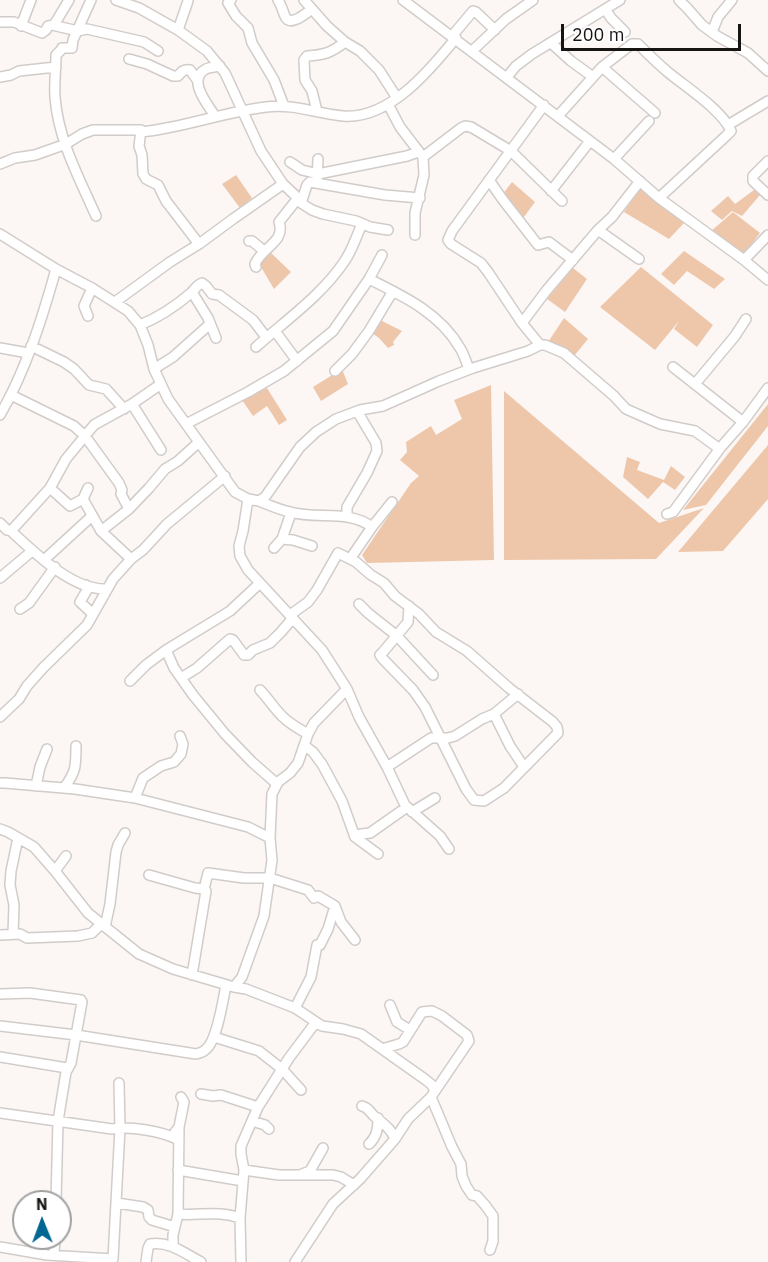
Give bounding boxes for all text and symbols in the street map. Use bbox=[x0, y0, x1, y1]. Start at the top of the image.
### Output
scale bar bbox=[564, 12, 744, 50]
text: 200 m bbox=[572, 23, 624, 46]
north arrow bbox=[12, 1190, 72, 1250]
text: N bbox=[36, 1194, 48, 1214]

